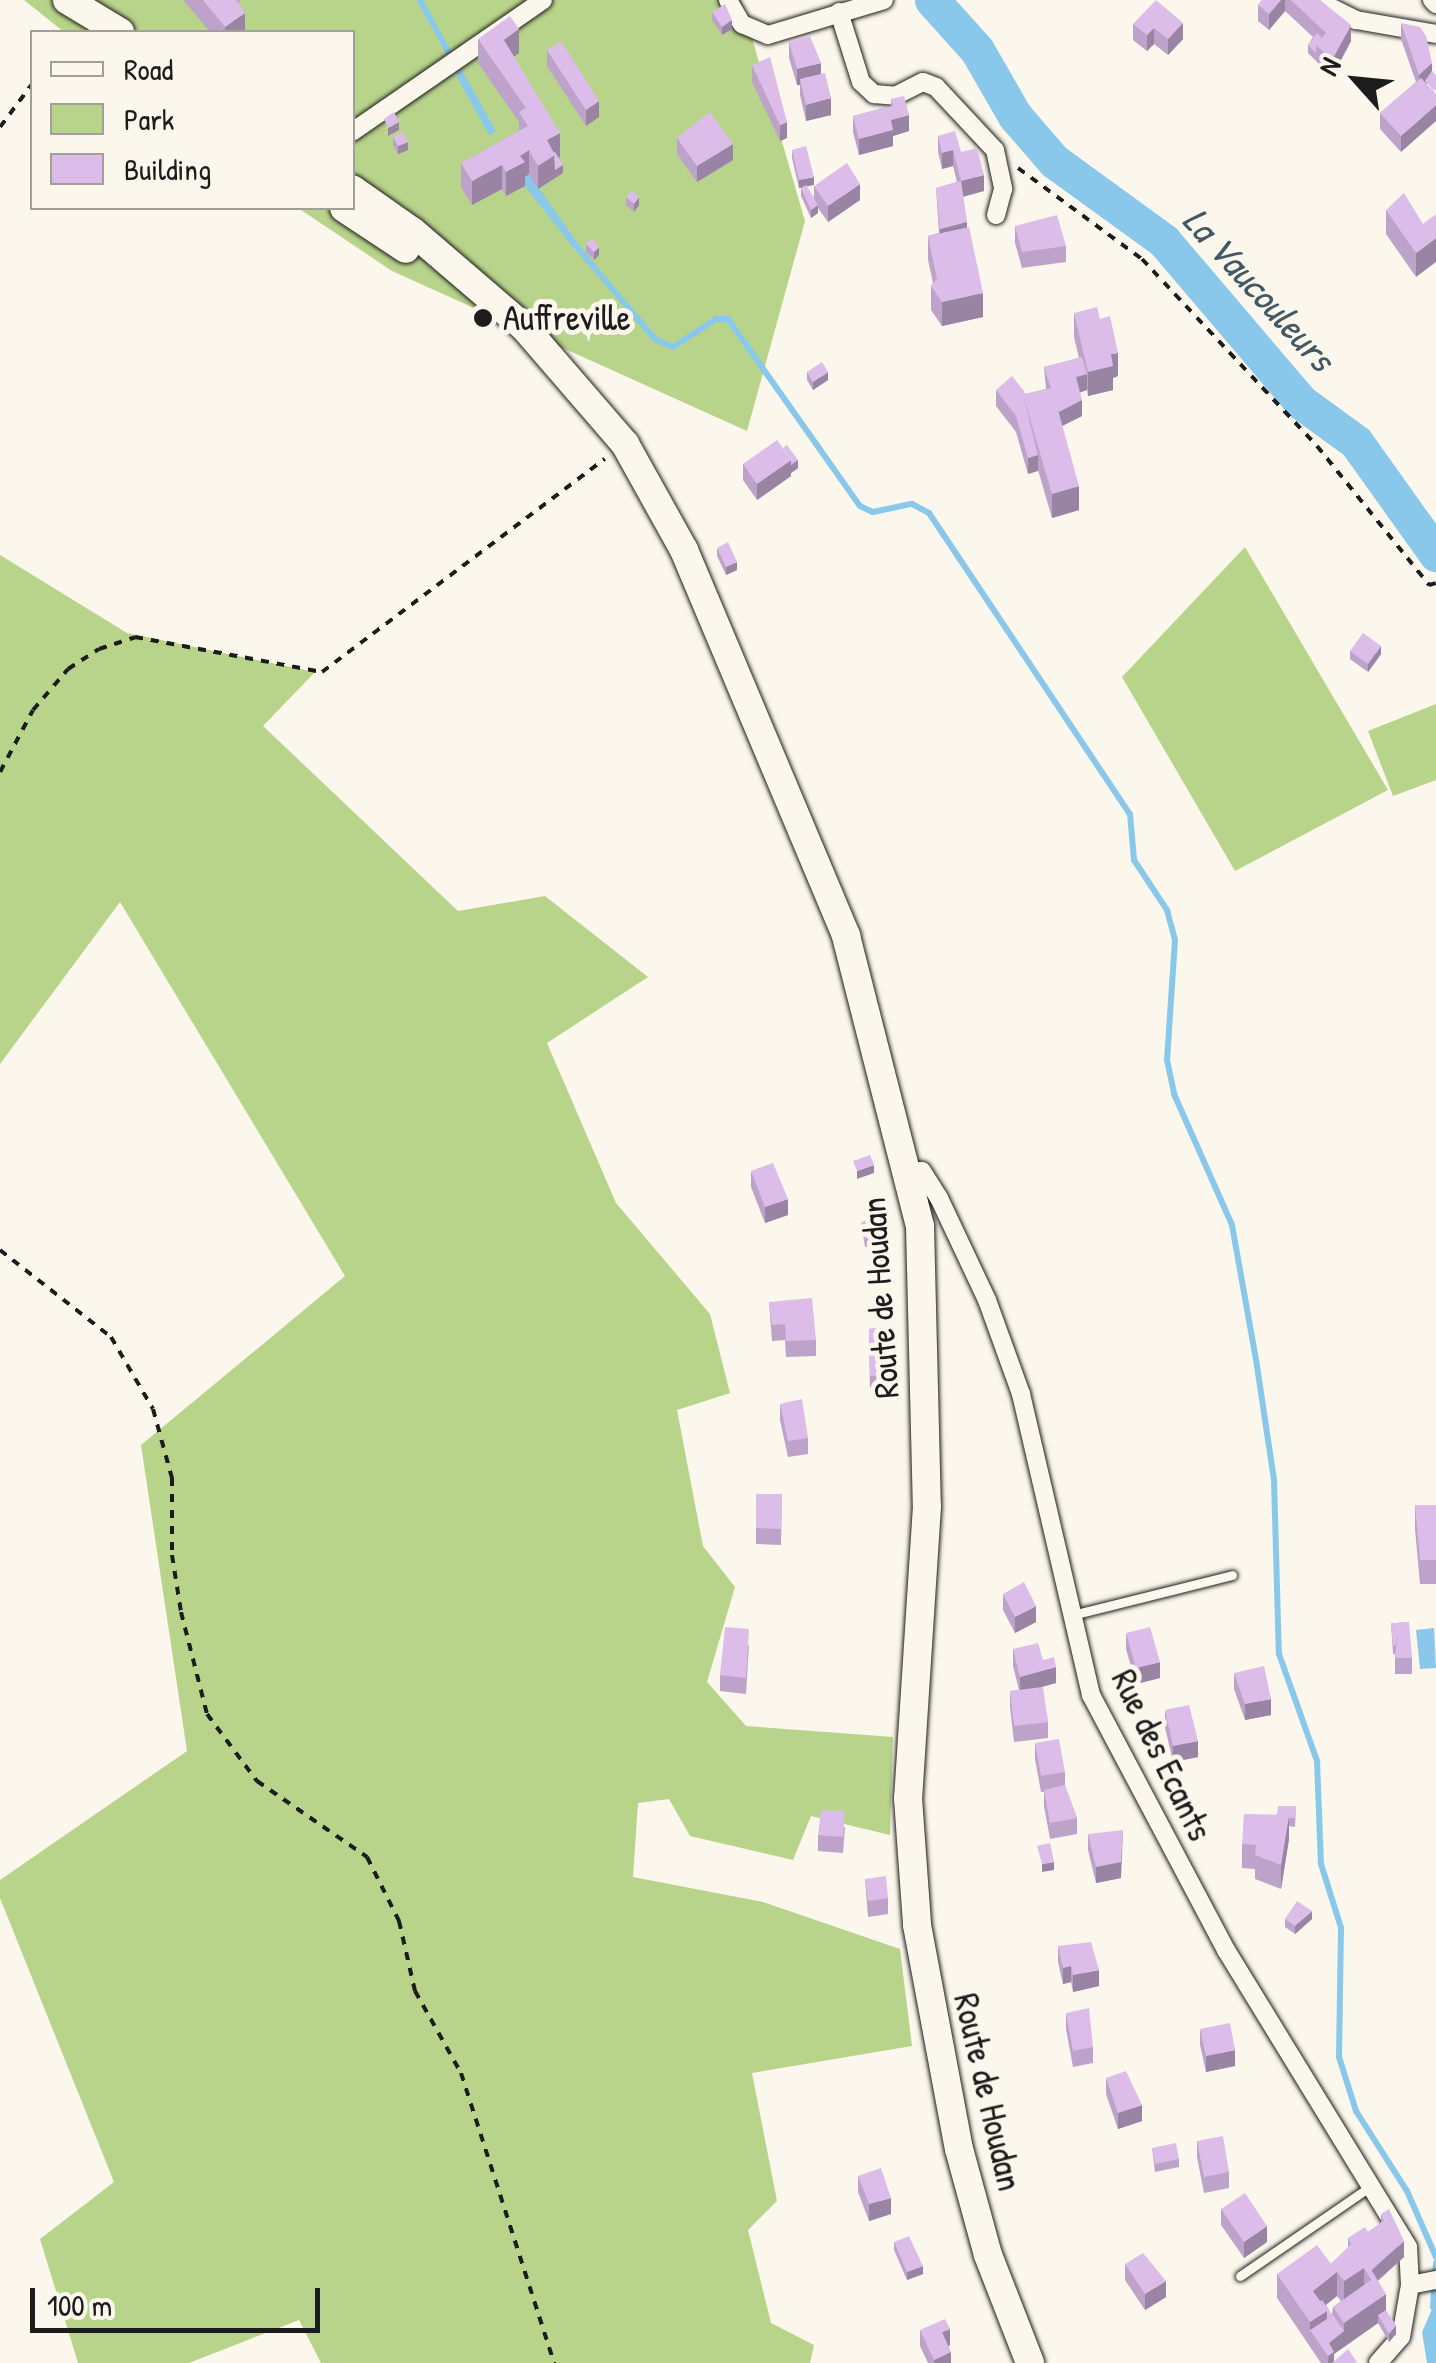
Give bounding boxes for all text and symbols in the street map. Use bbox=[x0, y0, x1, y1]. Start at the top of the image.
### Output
legend bbox=[30, 30, 355, 210]
north arrow bbox=[1306, 30, 1406, 130]
text: Road bbox=[124, 49, 173, 89]
text: N bbox=[1309, 51, 1350, 82]
text: Park bbox=[124, 99, 174, 139]
text: Building bbox=[124, 149, 211, 189]
water label: La Vaucouleurs bbox=[1174, 198, 1344, 380]
place label: Auffreville bbox=[503, 297, 631, 339]
marker: Auffreville bbox=[472, 307, 494, 329]
street label: Route de Houdan bbox=[852, 1196, 908, 1400]
street label: Rue des Ecants bbox=[1103, 1663, 1221, 1847]
street label: Route de Houdan bbox=[945, 1989, 1031, 2195]
scale bar bbox=[35, 2268, 325, 2330]
text: 100 m bbox=[47, 2285, 112, 2325]

